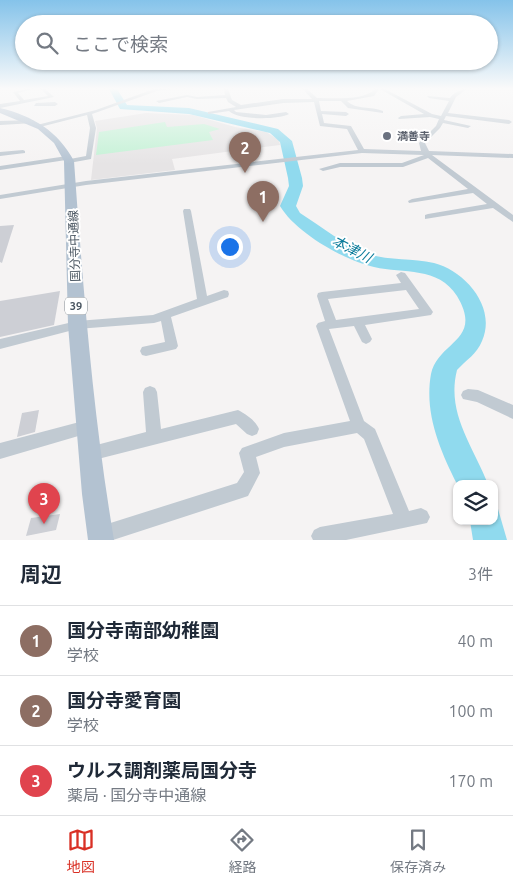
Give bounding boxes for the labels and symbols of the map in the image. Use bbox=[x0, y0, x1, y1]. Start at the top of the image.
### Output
marker: 満善寺 bbox=[381, 130, 393, 142]
place label: 満善寺 bbox=[397, 130, 430, 142]
pin: 2 bbox=[229, 132, 261, 173]
pin: 1 bbox=[247, 181, 279, 222]
street label: 国分寺中通線 bbox=[66, 210, 82, 282]
water label: 本津川 bbox=[330, 232, 376, 267]
your location bbox=[217, 234, 243, 260]
road number: 39 bbox=[65, 298, 87, 314]
pin: 3 bbox=[28, 483, 60, 524]

